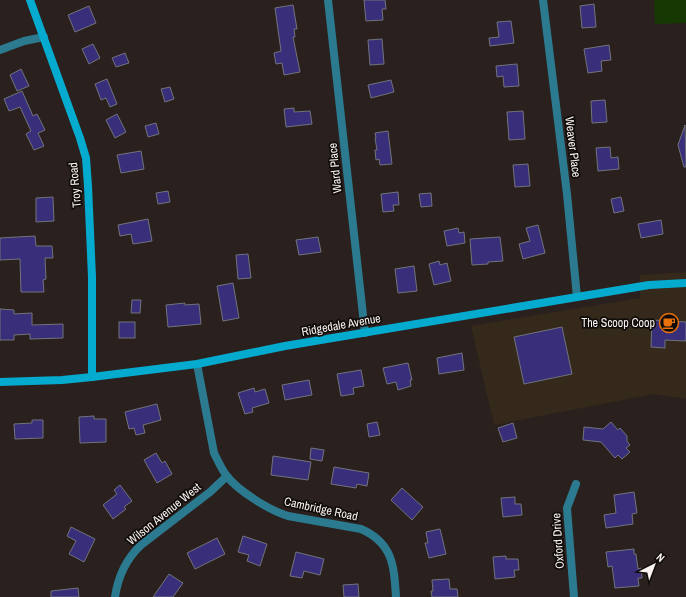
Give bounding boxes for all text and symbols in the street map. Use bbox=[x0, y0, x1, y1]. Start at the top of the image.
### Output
street label: Weaver Place bbox=[561, 116, 585, 178]
street label: Ward Place bbox=[324, 142, 346, 194]
street label: Troy Road bbox=[65, 162, 85, 208]
street label: Ridgedale Avenue bbox=[300, 310, 382, 340]
cafe icon: The Scoop Coop bbox=[658, 312, 680, 334]
place label: The Scoop Coop bbox=[581, 315, 655, 331]
street label: Wilson Avenue West bbox=[124, 479, 204, 549]
street label: Cambridge Road bbox=[283, 493, 359, 525]
street label: Oxford Drive bbox=[548, 513, 568, 569]
north arrow bbox=[634, 545, 674, 585]
text: N bbox=[654, 550, 668, 565]

